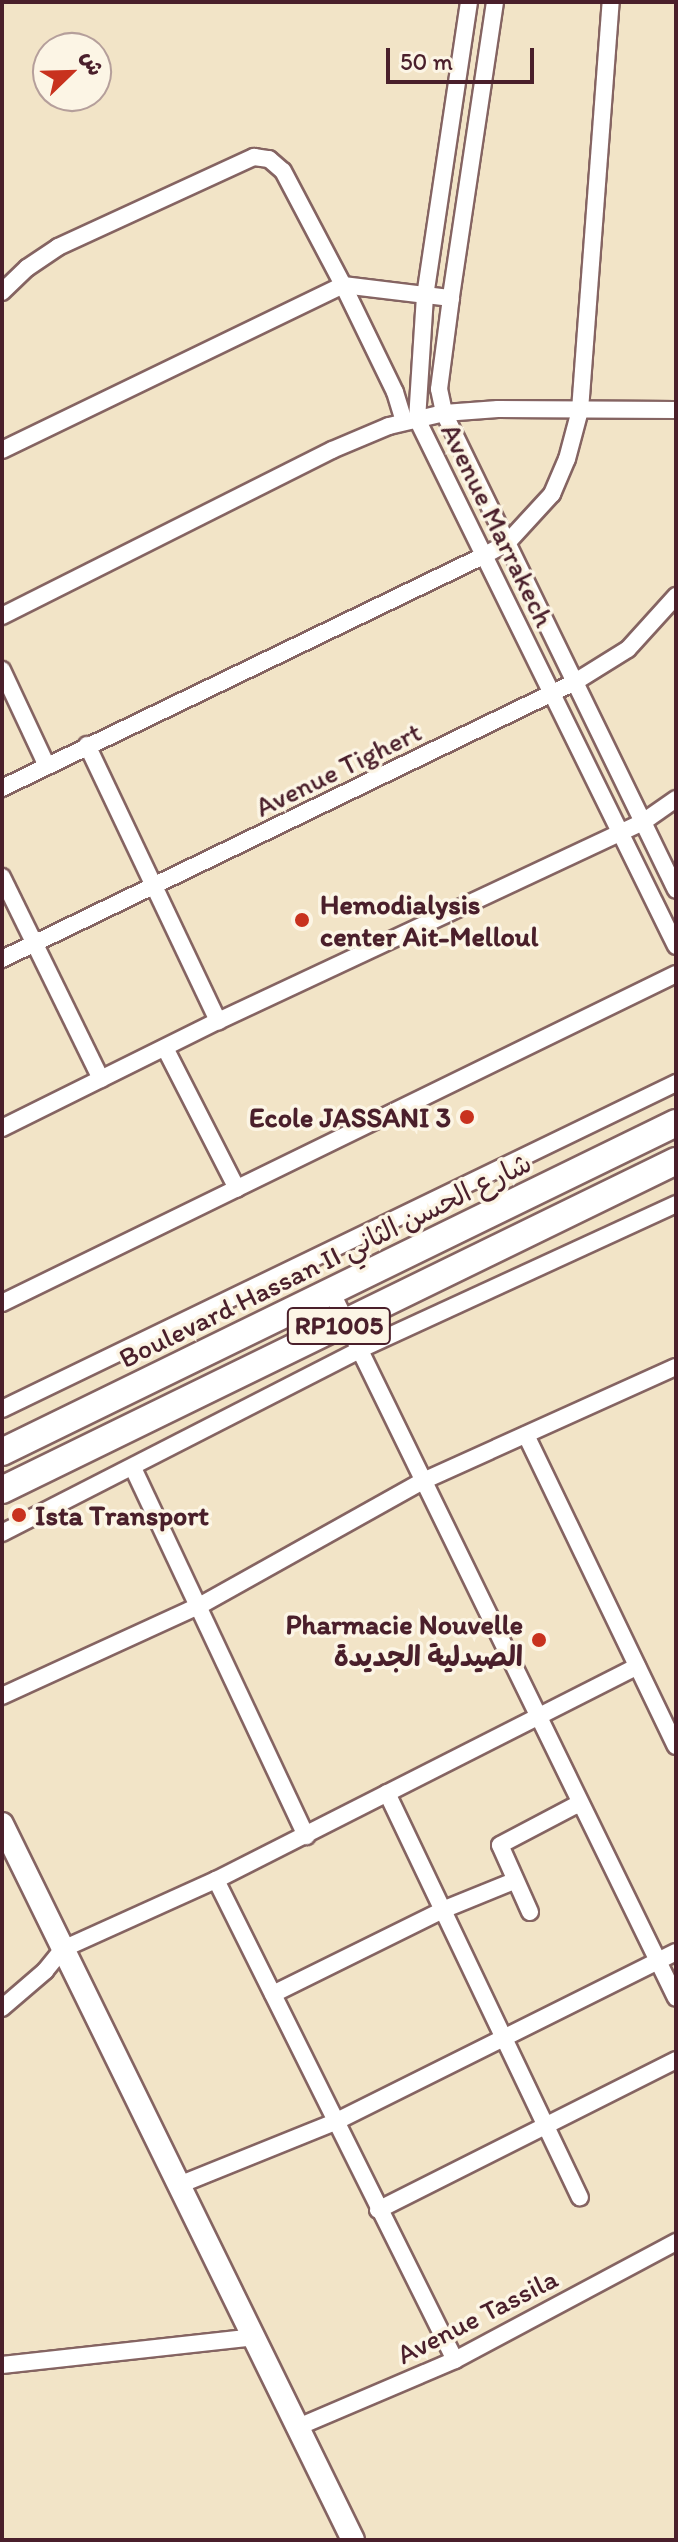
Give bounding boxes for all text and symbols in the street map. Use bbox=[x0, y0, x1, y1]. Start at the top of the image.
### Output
north arrow bbox=[32, 32, 112, 112]
scale bar bbox=[390, 32, 538, 82]
text: ش bbox=[76, 47, 110, 80]
text: 50 m bbox=[400, 47, 453, 76]
street label: Avenue Marrakech bbox=[434, 418, 562, 632]
street label: Avenue Tighert bbox=[250, 714, 426, 824]
place label: Hemodialysis center Ait-Melloul bbox=[320, 887, 538, 953]
marker: Hemodialysis center Ait-Melloul bbox=[291, 909, 313, 931]
place label: Ecole JASSANI 3 bbox=[249, 1100, 451, 1134]
marker: Ecole JASSANI 3 bbox=[458, 1108, 476, 1126]
street label: Boulevard Hassan II شارع الحسن الثاني bbox=[113, 1145, 537, 1375]
road number: RP1005 bbox=[285, 1304, 393, 1348]
place label: Ista Transport bbox=[35, 1498, 206, 1532]
marker: Ista Transport bbox=[10, 1506, 28, 1524]
place label: Pharmacie Nouvelle الصيدلية الجديدة bbox=[285, 1607, 523, 1673]
marker: Pharmacie Nouvelle الصيدلية الجديدة bbox=[530, 1631, 548, 1649]
street label: Avenue Tassila bbox=[391, 2261, 563, 2371]

